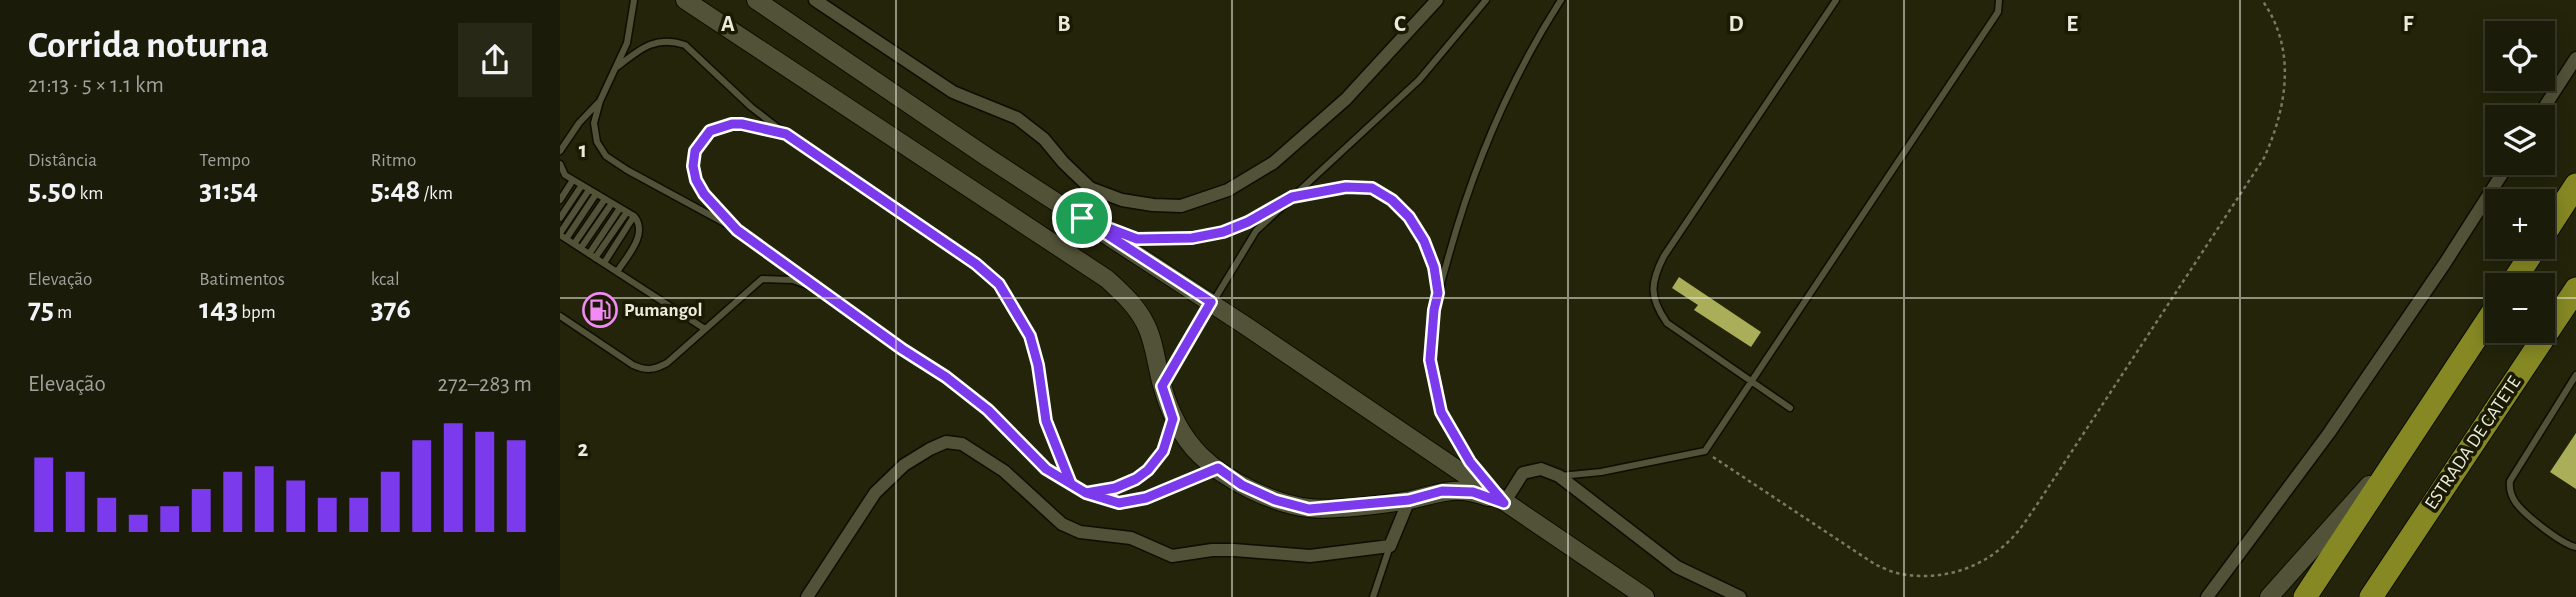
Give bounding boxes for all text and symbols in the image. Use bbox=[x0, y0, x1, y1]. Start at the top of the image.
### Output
text: A bbox=[721, 13, 735, 36]
text: B bbox=[1057, 13, 1071, 36]
text: C bbox=[1394, 13, 1406, 36]
text: D bbox=[1728, 13, 1744, 36]
text: E bbox=[2066, 13, 2078, 36]
text: F bbox=[2403, 13, 2414, 36]
map controls bbox=[2485, 21, 2555, 343]
button: locate bbox=[2485, 21, 2555, 91]
button: share bbox=[458, 23, 532, 97]
text: Corrida noturna bbox=[28, 27, 269, 65]
text: 21:13 · 5 × 1.1 km bbox=[28, 74, 164, 97]
button: layers bbox=[2485, 105, 2555, 175]
text: 1 bbox=[579, 139, 587, 162]
text: Distância bbox=[28, 151, 97, 170]
text: Tempo bbox=[199, 151, 250, 170]
text: Ritmo bbox=[371, 151, 416, 170]
text: 5.50 bbox=[28, 175, 76, 205]
text: 31:54 bbox=[199, 175, 258, 205]
text: 5:48 bbox=[371, 175, 420, 205]
text: km bbox=[76, 184, 103, 203]
text: /km bbox=[420, 184, 453, 203]
pin bbox=[1052, 188, 1112, 248]
button: + bbox=[2485, 189, 2555, 259]
icon: arrive bbox=[1063, 199, 1101, 237]
text: Elevação bbox=[28, 270, 92, 289]
text: Batimentos bbox=[199, 270, 285, 289]
text: kcal bbox=[371, 270, 400, 289]
button: − bbox=[2485, 273, 2555, 343]
fuel station icon: Pumangol bbox=[581, 291, 619, 329]
text: 75 bbox=[28, 294, 54, 324]
text: 143 bbox=[199, 294, 238, 324]
text: 376 bbox=[371, 294, 411, 324]
place label: Pumangol bbox=[624, 301, 702, 320]
text: m bbox=[54, 303, 72, 322]
text: bpm bbox=[238, 303, 276, 322]
text: Elevação bbox=[28, 373, 106, 396]
text: 272–283 m bbox=[437, 373, 532, 396]
street label: ESTRADA DE CATETE bbox=[2421, 373, 2525, 513]
text: 2 bbox=[578, 438, 589, 461]

